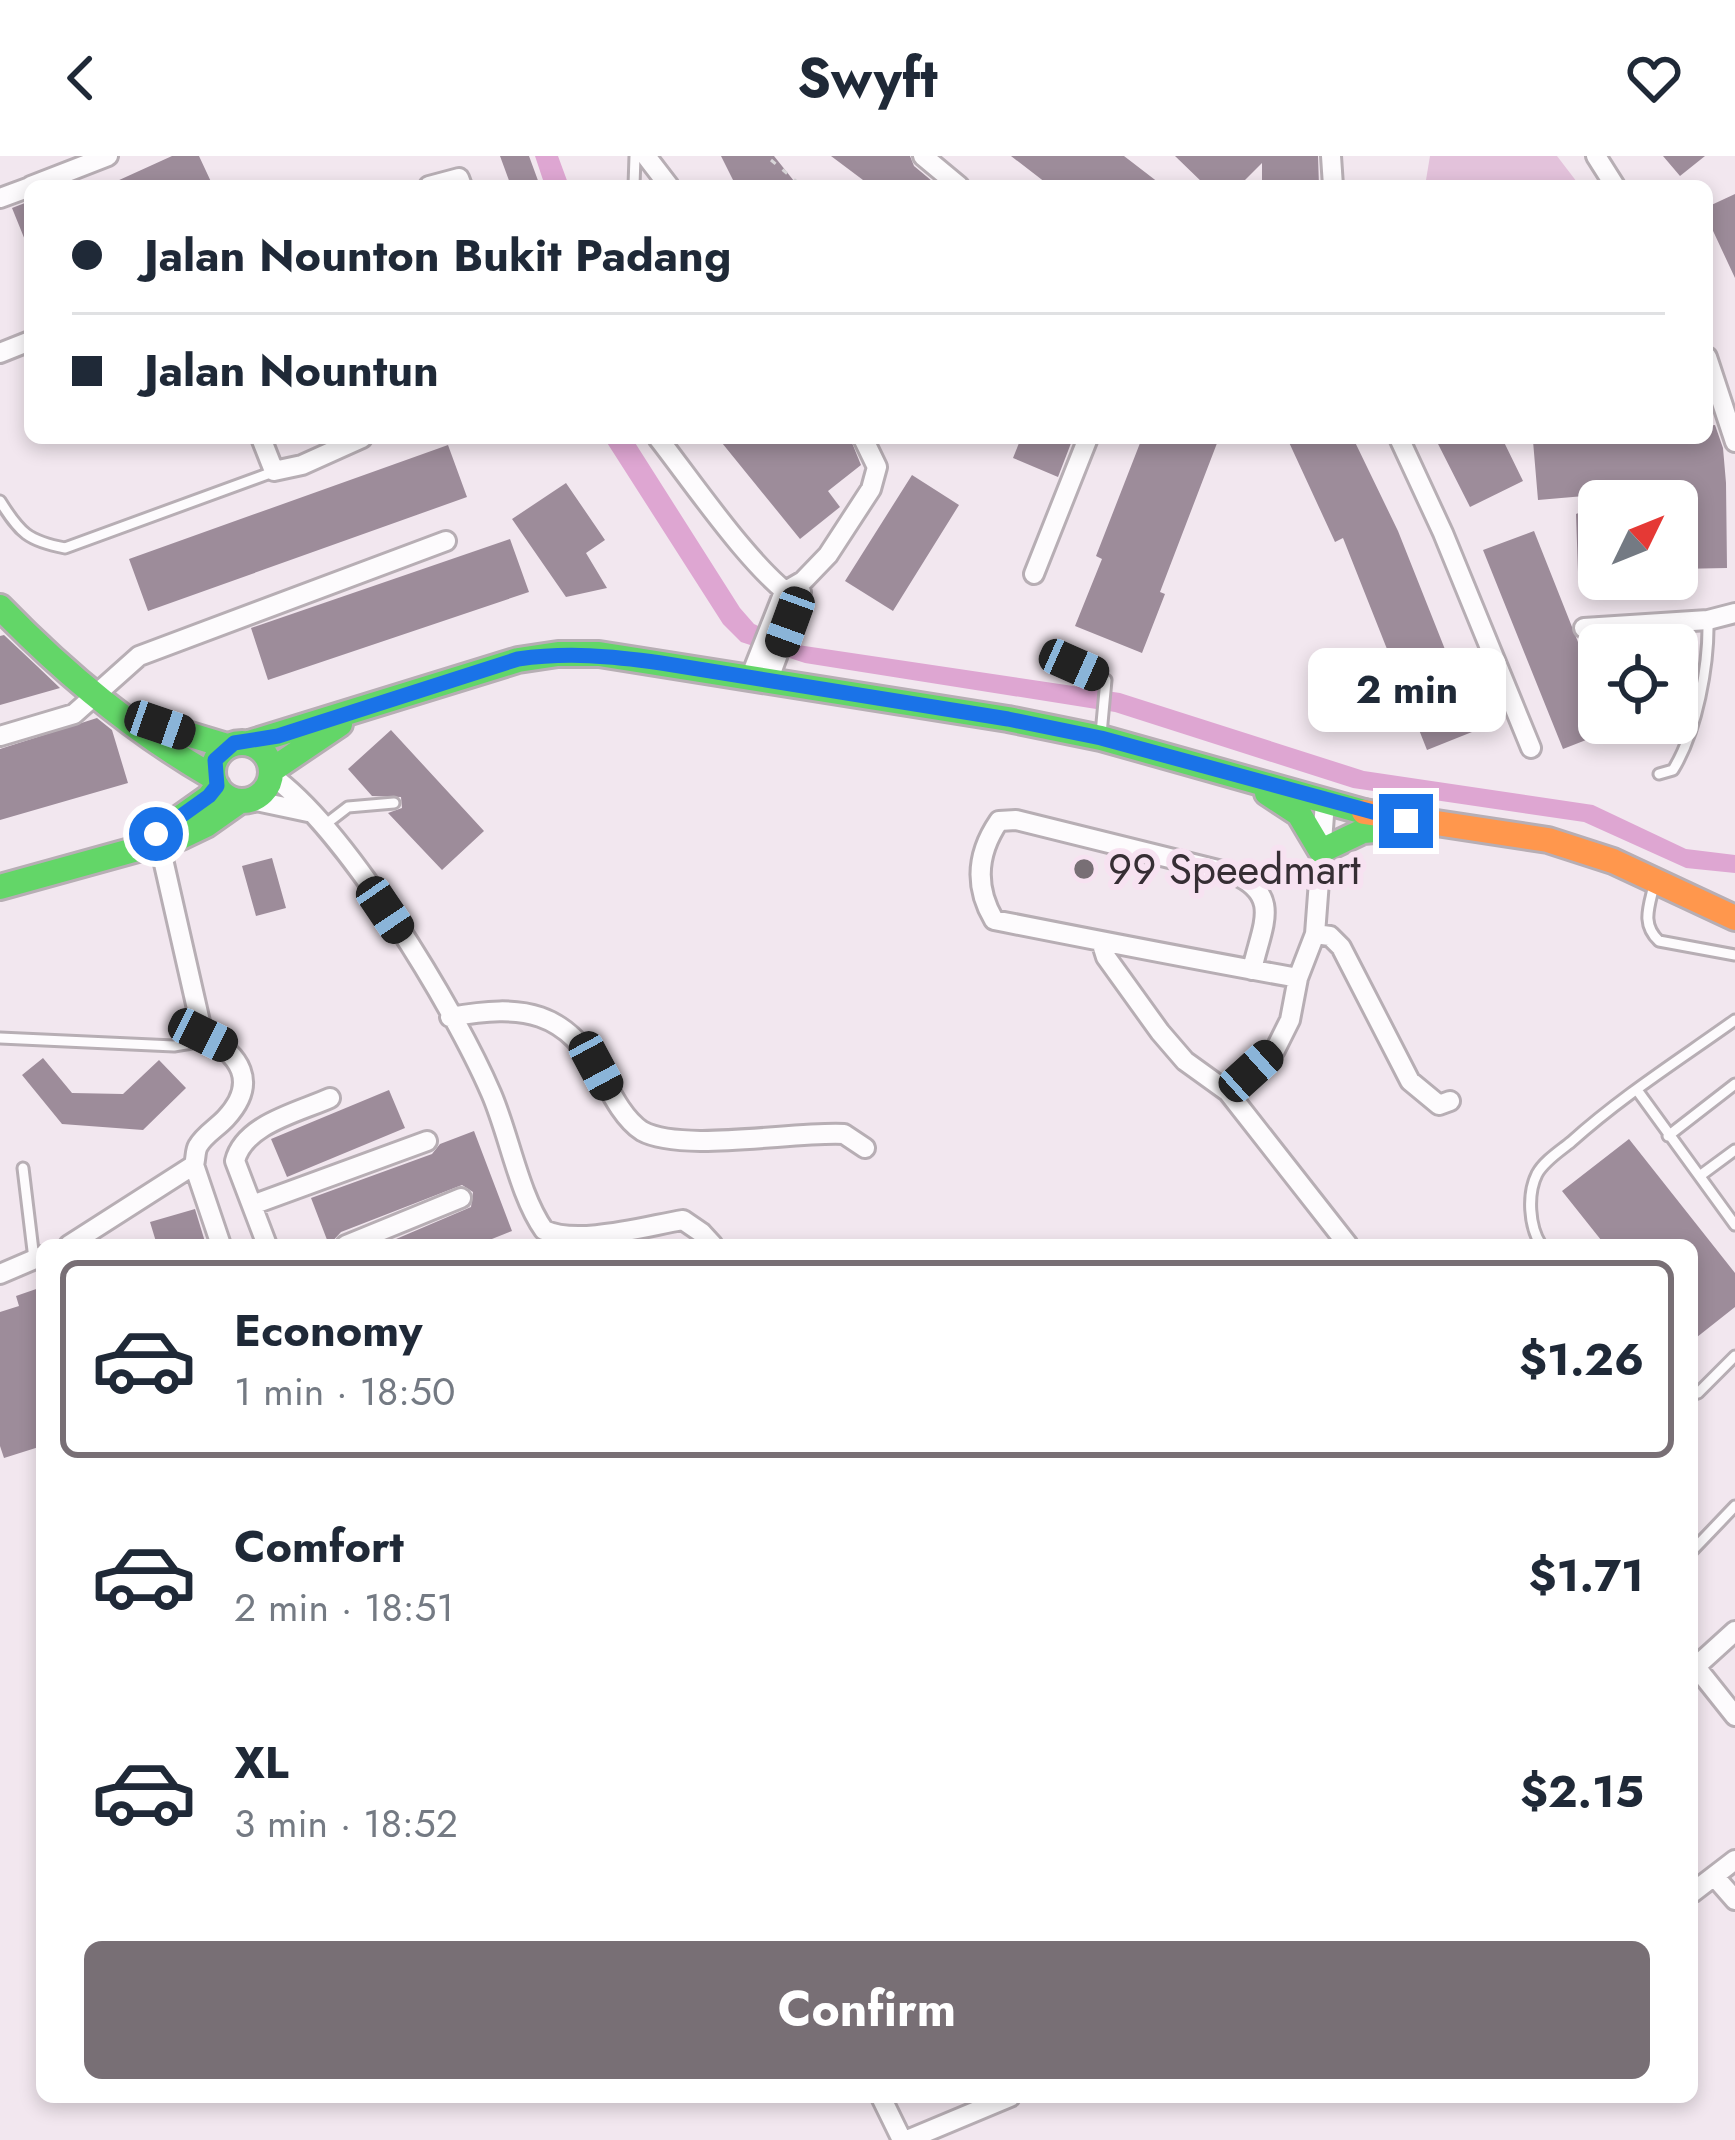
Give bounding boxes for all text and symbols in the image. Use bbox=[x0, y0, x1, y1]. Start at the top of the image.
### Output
text: Swyft bbox=[797, 39, 938, 117]
icon: back bbox=[48, 45, 114, 111]
icon: heart bbox=[1621, 45, 1687, 111]
text: Jalan Nounton Bukit Padang bbox=[144, 223, 731, 288]
text: Jalan Nountun bbox=[144, 338, 439, 403]
north arrow bbox=[1578, 480, 1698, 600]
map controls bbox=[1578, 480, 1698, 744]
car bbox=[761, 582, 819, 662]
button: locate bbox=[1578, 624, 1698, 744]
car bbox=[1034, 634, 1114, 696]
callout: 2 min bbox=[1307, 647, 1505, 731]
text: 2 min bbox=[1356, 661, 1458, 718]
car bbox=[120, 696, 200, 754]
route end bbox=[1379, 794, 1433, 848]
route start bbox=[129, 807, 183, 861]
place label: 99 Speedmart bbox=[1108, 839, 1361, 900]
marker: 99 Speedmart bbox=[1071, 856, 1097, 882]
car bbox=[350, 870, 420, 950]
car bbox=[163, 1003, 243, 1067]
car bbox=[563, 1026, 629, 1106]
car bbox=[1212, 1034, 1290, 1108]
text: Economy bbox=[234, 1298, 422, 1363]
icon: car bbox=[90, 1305, 198, 1413]
text: $1.26 bbox=[1519, 1327, 1644, 1392]
text: 1 min · 18:50 bbox=[234, 1363, 455, 1420]
text: Comfort bbox=[234, 1514, 404, 1579]
icon: car bbox=[90, 1521, 198, 1629]
text: $1.71 bbox=[1529, 1543, 1644, 1608]
text: 2 min · 18:51 bbox=[234, 1579, 454, 1636]
text: XL bbox=[234, 1730, 289, 1795]
icon: car bbox=[90, 1737, 198, 1845]
text: $2.15 bbox=[1520, 1759, 1644, 1824]
text: 3 min · 18:52 bbox=[234, 1795, 458, 1852]
button: Confirm bbox=[84, 1941, 1650, 2079]

